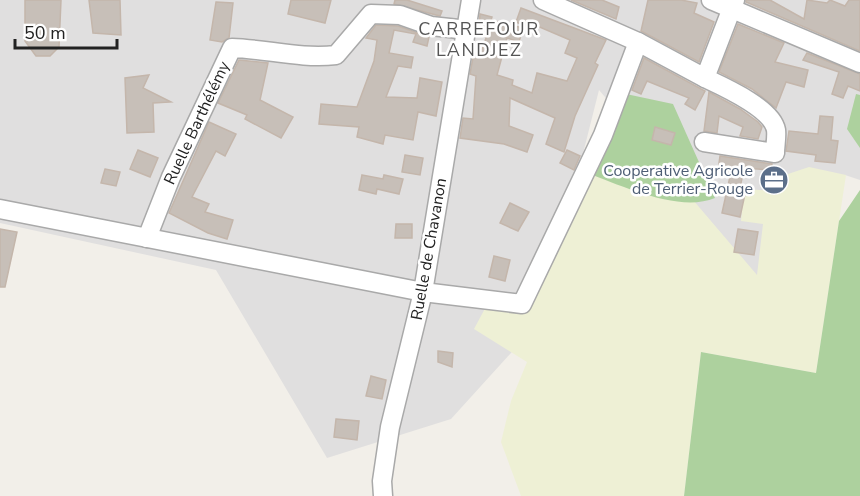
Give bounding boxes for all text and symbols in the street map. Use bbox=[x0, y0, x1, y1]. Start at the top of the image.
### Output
scale bar bbox=[15, 12, 117, 50]
district label: CARREFOUR LANDJEZ bbox=[418, 17, 540, 62]
text: 50 m bbox=[24, 21, 66, 45]
street label: Ruelle Barthélémy bbox=[159, 57, 236, 188]
place label: Cooperative Agricole de Terrier-Rouge bbox=[603, 160, 753, 200]
office icon: Cooperative Agricole de Terrier-Rouge bbox=[758, 164, 790, 196]
street label: Ruelle de Chavanon bbox=[406, 176, 452, 322]

